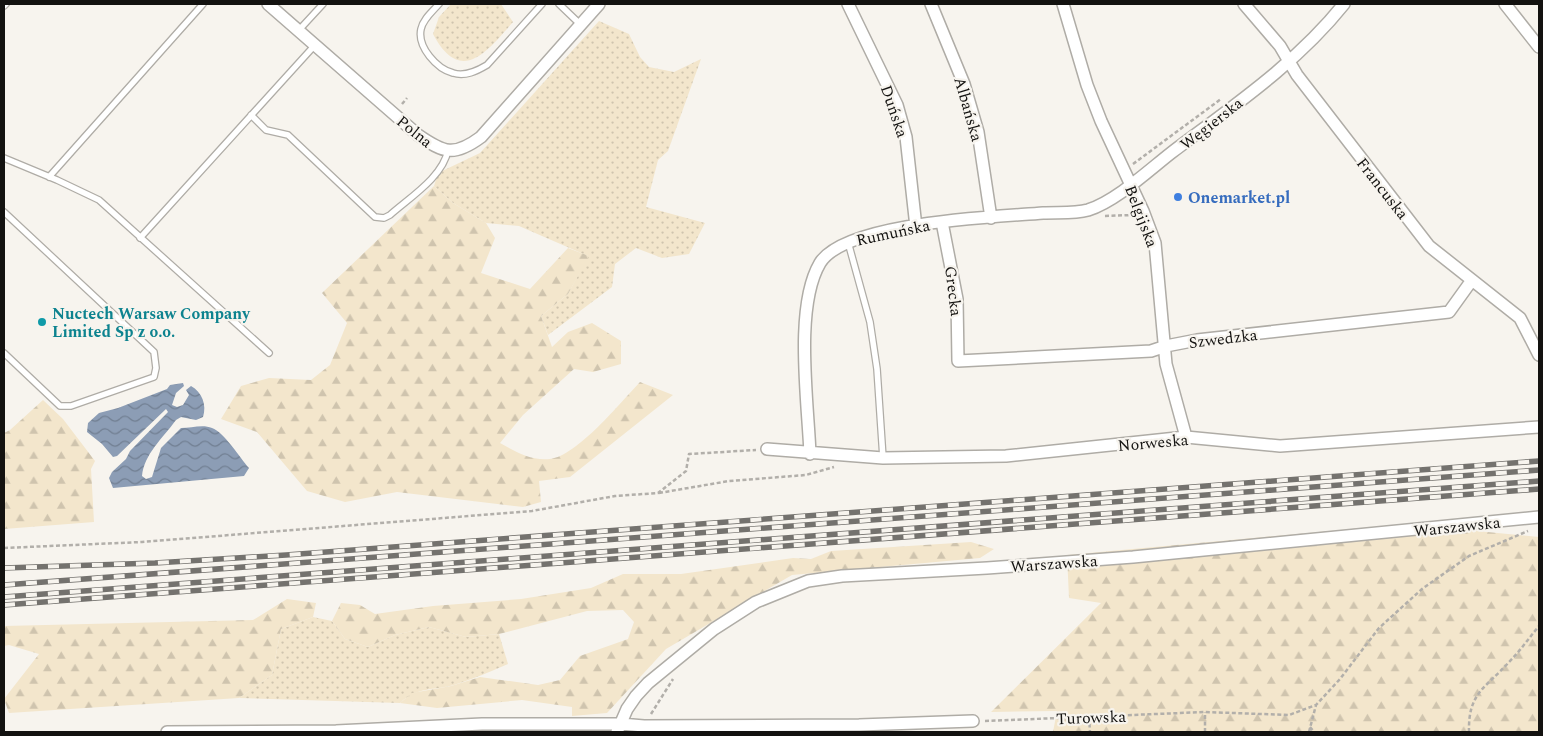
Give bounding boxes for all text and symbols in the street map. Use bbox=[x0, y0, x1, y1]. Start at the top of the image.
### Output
street label: Albańska bbox=[947, 74, 989, 145]
street label: Duńska bbox=[874, 82, 914, 141]
street label: Węgierska bbox=[1175, 91, 1248, 156]
street label: Polna bbox=[391, 110, 438, 154]
street label: Francuska bbox=[1350, 152, 1414, 225]
street label: Belgijska bbox=[1118, 182, 1164, 251]
place label: Onemarket.pl bbox=[1188, 186, 1290, 210]
marker: Onemarket.pl bbox=[1172, 191, 1184, 203]
street label: Rumuńska bbox=[854, 213, 933, 253]
street label: Grecka bbox=[938, 265, 968, 318]
place label: Nuctech Warsaw Company Limited Sp z o.o. bbox=[52, 302, 251, 344]
marker: Nuctech Warsaw Company Limited Sp z o.o. bbox=[36, 316, 48, 328]
street label: Szwedzka bbox=[1187, 323, 1259, 355]
street label: Norweska bbox=[1117, 428, 1190, 458]
street label: Warszawska bbox=[1412, 510, 1502, 543]
street label: Warszawska bbox=[1010, 549, 1099, 579]
street label: Turowska bbox=[1056, 705, 1127, 731]

